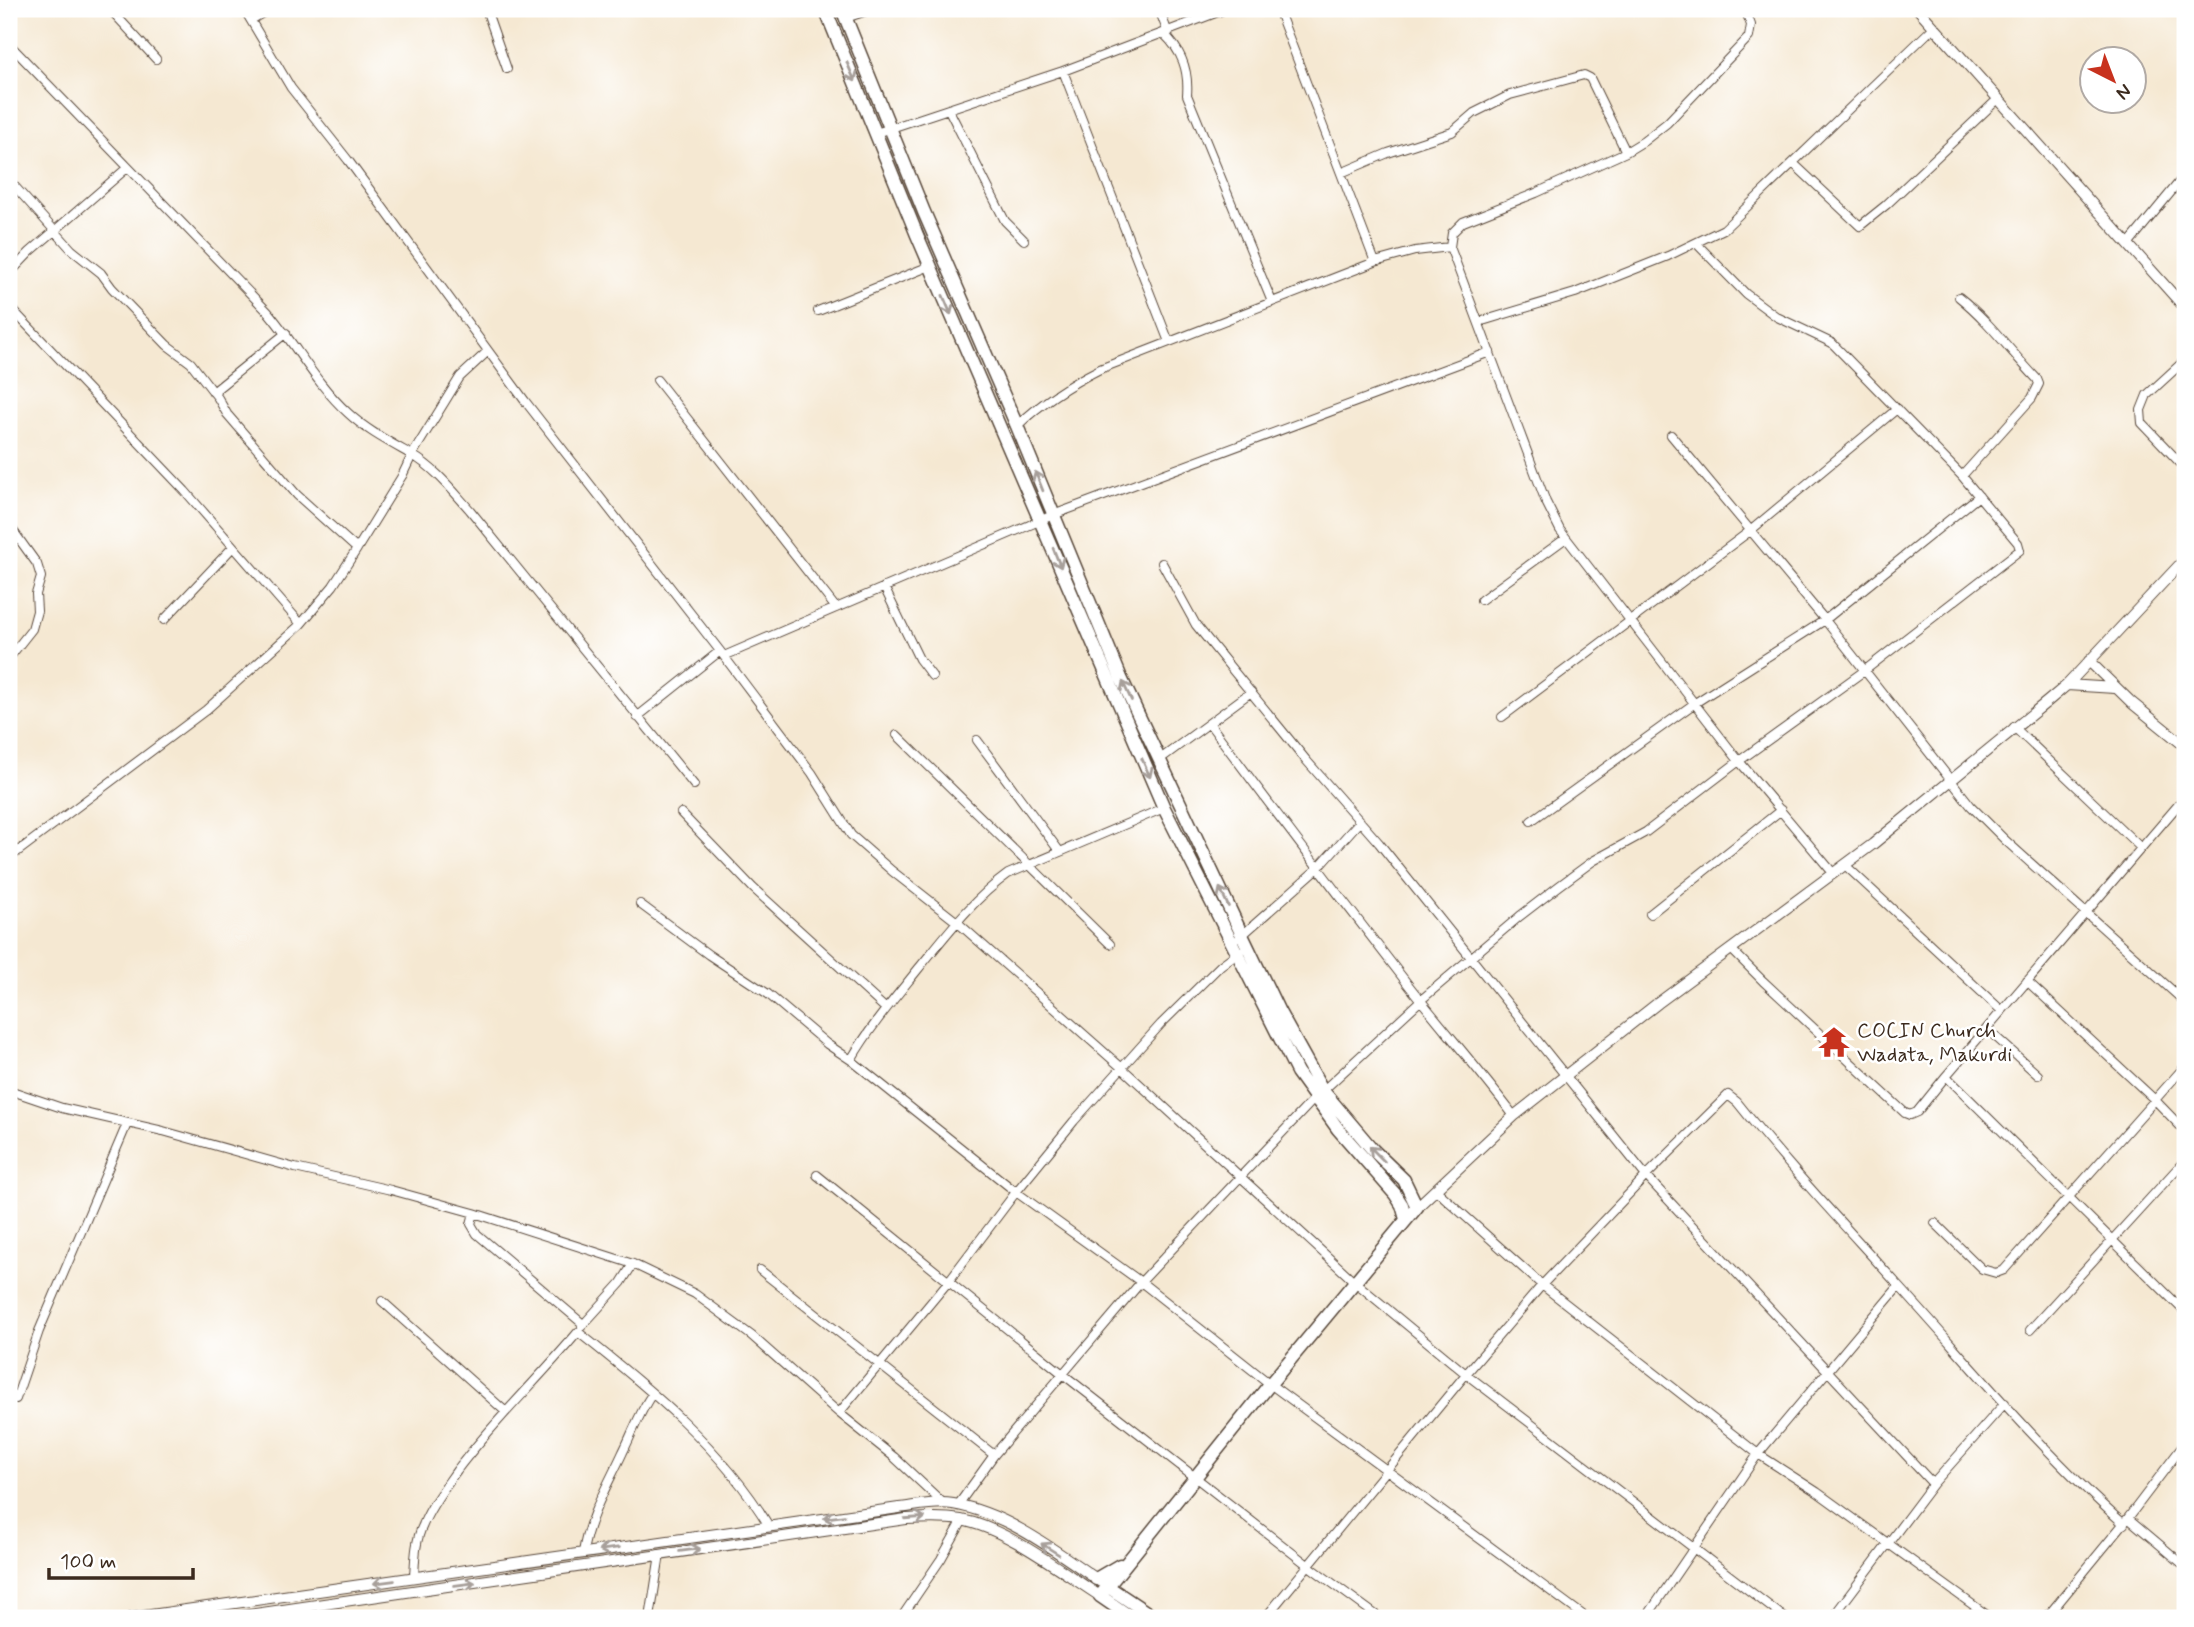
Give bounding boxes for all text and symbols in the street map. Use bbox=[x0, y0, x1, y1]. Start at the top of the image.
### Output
north arrow bbox=[2078, 46, 2148, 116]
one-way arrow bbox=[845, 60, 858, 82]
text: N bbox=[2110, 78, 2136, 105]
one-way arrow bbox=[941, 293, 954, 315]
one-way arrow bbox=[1032, 471, 1045, 492]
one-way arrow bbox=[1052, 547, 1065, 569]
one-way arrow bbox=[1120, 681, 1133, 702]
one-way arrow bbox=[1140, 757, 1153, 778]
one-way arrow bbox=[1217, 887, 1230, 908]
place label: COCIN Church Wadata, Makurdi bbox=[1857, 1017, 2012, 1069]
temple icon: COCIN Church Wadata, Makurdi bbox=[1817, 1025, 1851, 1059]
one-way arrow bbox=[1369, 1145, 1386, 1162]
one-way arrow bbox=[823, 1511, 846, 1524]
one-way arrow bbox=[904, 1512, 927, 1525]
scale bar bbox=[49, 1536, 192, 1580]
one-way arrow bbox=[1041, 1542, 1060, 1557]
one-way arrow bbox=[598, 1543, 621, 1556]
one-way arrow bbox=[678, 1543, 701, 1556]
text: 100 m bbox=[60, 1548, 116, 1576]
one-way arrow bbox=[373, 1576, 396, 1589]
one-way arrow bbox=[453, 1577, 476, 1590]

